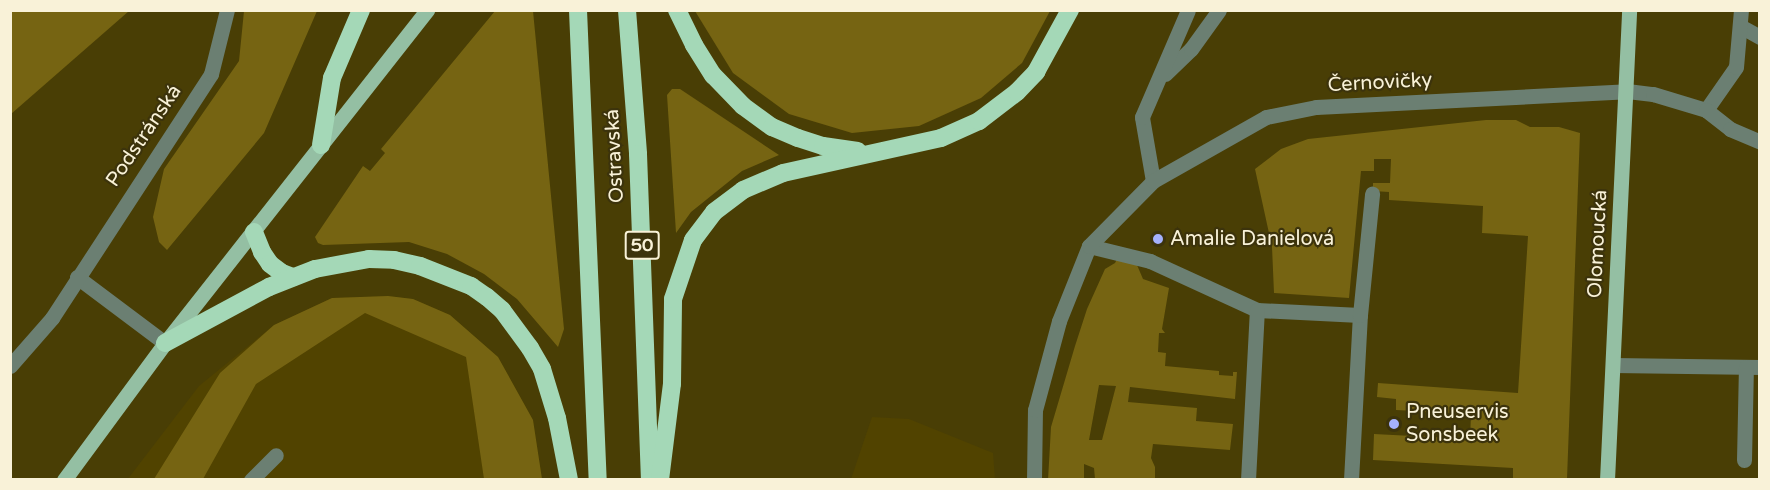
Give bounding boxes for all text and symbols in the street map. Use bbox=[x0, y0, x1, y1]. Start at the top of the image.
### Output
street label: Černovičky bbox=[1327, 68, 1433, 98]
street label: Podstránská bbox=[101, 80, 187, 192]
street label: Ostravská bbox=[601, 108, 629, 204]
street label: Olomoucká bbox=[1583, 189, 1613, 299]
place label: Amalie Danielová bbox=[1170, 227, 1334, 251]
road number: 50 bbox=[624, 230, 660, 260]
marker: Amalie Danielová bbox=[1151, 232, 1165, 246]
place label: Pneuservis Sonsbeek bbox=[1406, 400, 1509, 447]
marker: Pneuservis Sonsbeek bbox=[1387, 417, 1401, 431]

